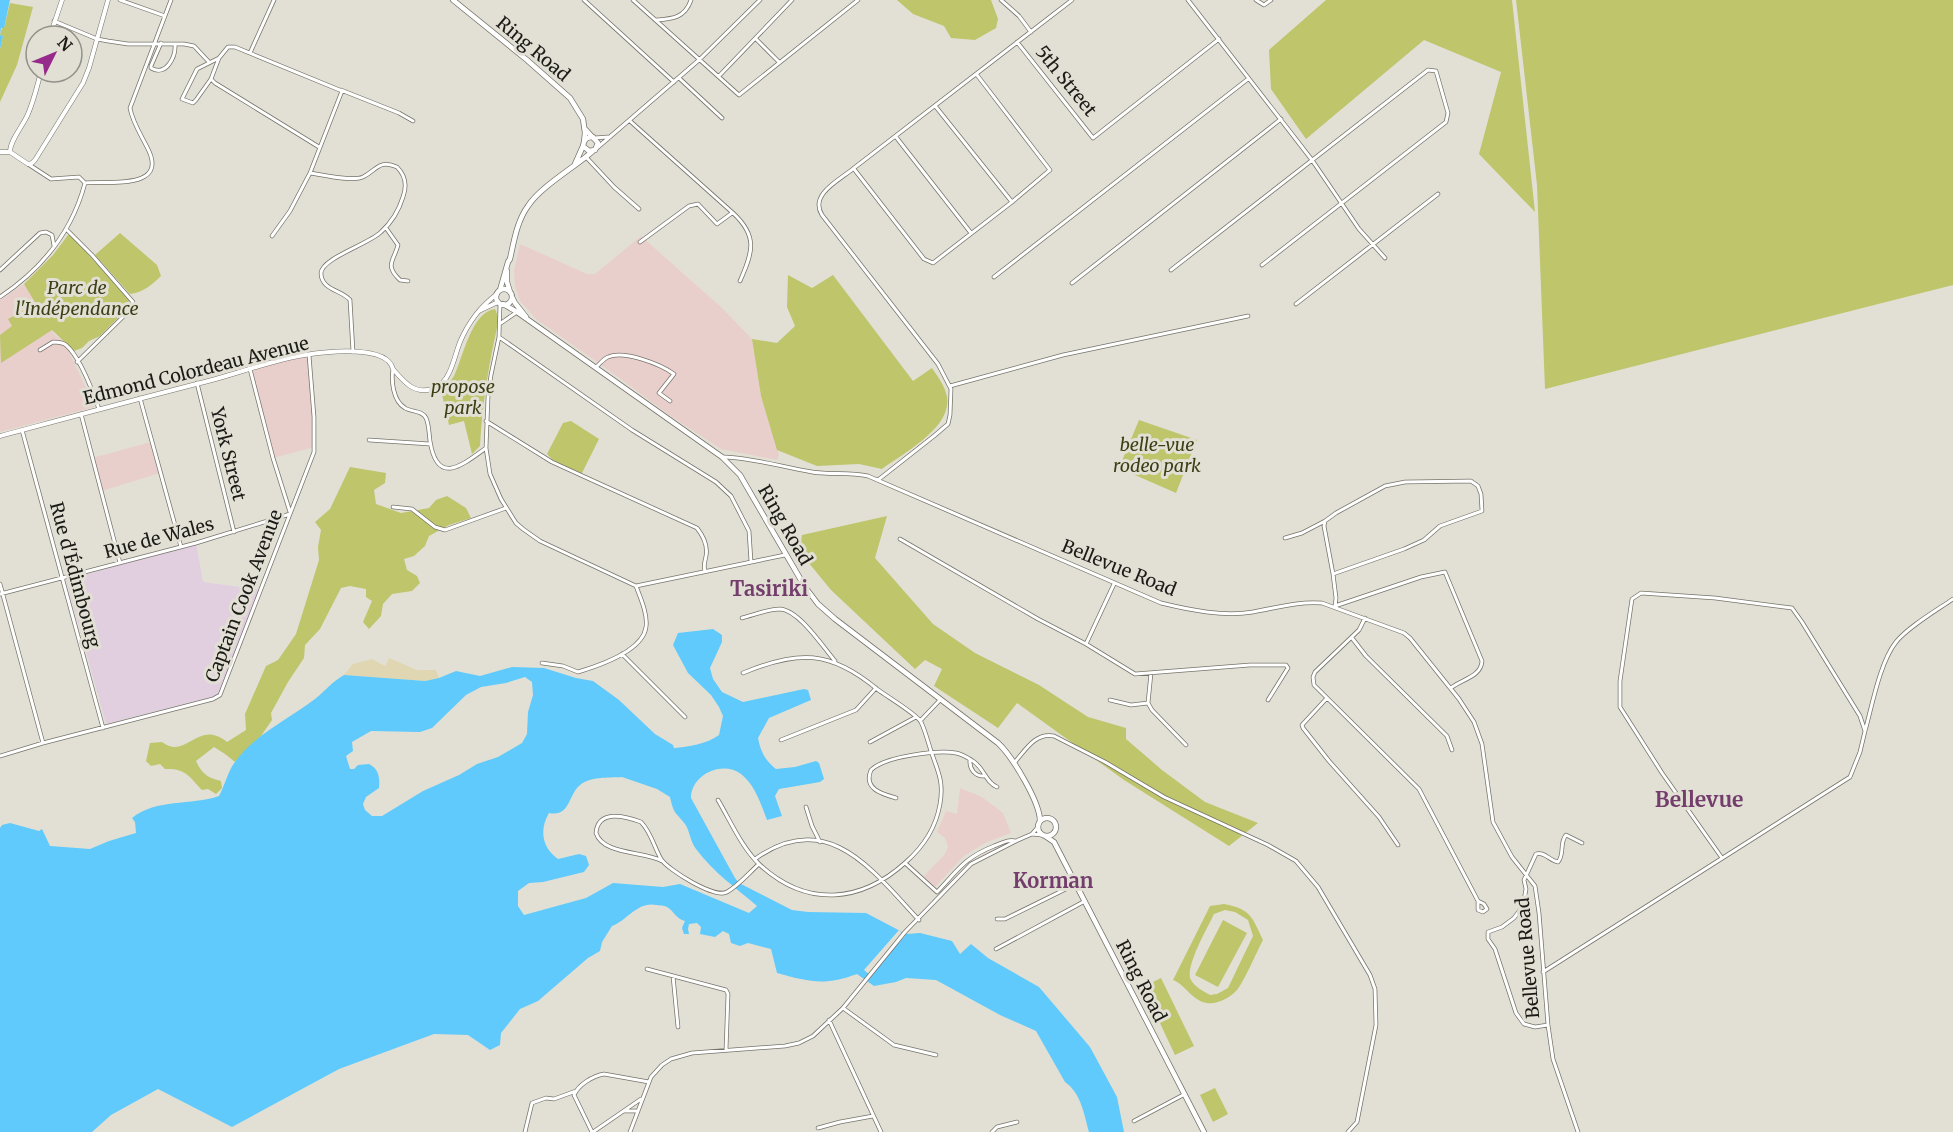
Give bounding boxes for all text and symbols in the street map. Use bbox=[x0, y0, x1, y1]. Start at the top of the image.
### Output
street label: Ring Road bbox=[492, 11, 575, 86]
north arrow bbox=[24, 24, 84, 84]
text: N bbox=[53, 32, 77, 55]
street label: 5th Street bbox=[1031, 41, 1102, 121]
park label: Parc de l'Indépendance bbox=[15, 276, 139, 320]
street label: Edmond Colordeau Avenue bbox=[81, 331, 311, 410]
park label: propose park bbox=[431, 375, 495, 419]
street label: York Street bbox=[206, 404, 251, 503]
park label: belle-vue rodeo park bbox=[1113, 433, 1201, 477]
street label: Ring Road bbox=[753, 480, 818, 569]
street label: Rue d'Édimbourg bbox=[45, 499, 106, 651]
street label: Captain Cook Avenue bbox=[200, 506, 287, 685]
street label: Rue de Wales bbox=[101, 512, 216, 563]
street label: Bellevue Road bbox=[1058, 534, 1180, 601]
district label: Tasiriki bbox=[730, 576, 808, 601]
district label: Bellevue bbox=[1655, 786, 1743, 813]
district label: Korman bbox=[1013, 868, 1094, 893]
street label: Bellevue Road bbox=[1511, 896, 1544, 1020]
street label: Ring Road bbox=[1111, 936, 1172, 1026]

